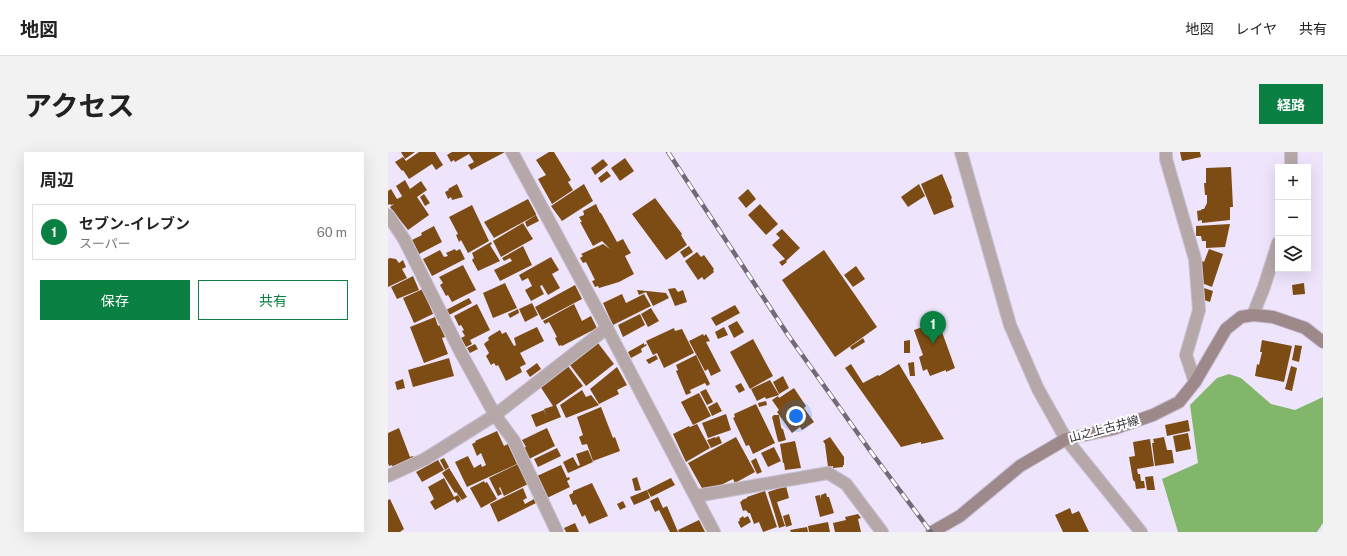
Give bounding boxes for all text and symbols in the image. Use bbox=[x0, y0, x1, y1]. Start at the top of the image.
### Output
text: 地図 bbox=[20, 18, 58, 40]
text: 地図 bbox=[1185, 21, 1213, 37]
text: レイヤ bbox=[1235, 21, 1277, 37]
text: 共有 bbox=[1299, 21, 1327, 37]
button: 経路 bbox=[1259, 84, 1323, 124]
text: アクセス bbox=[24, 89, 135, 122]
map controls bbox=[1275, 164, 1311, 272]
button: + bbox=[1275, 164, 1311, 200]
text: 周辺 bbox=[40, 170, 74, 190]
button: − bbox=[1275, 200, 1311, 236]
text: セブン-イレブン bbox=[79, 215, 190, 232]
text: 1 bbox=[51, 225, 57, 240]
text: 60 m bbox=[317, 225, 347, 240]
text: スーパー bbox=[79, 236, 131, 251]
button: layers bbox=[1275, 236, 1311, 272]
button: 保存 bbox=[40, 280, 190, 320]
button: 共有 bbox=[198, 280, 348, 320]
pin: 1 bbox=[920, 311, 946, 344]
your location bbox=[786, 406, 806, 426]
street label: 山之上古井線 bbox=[1067, 413, 1141, 445]

